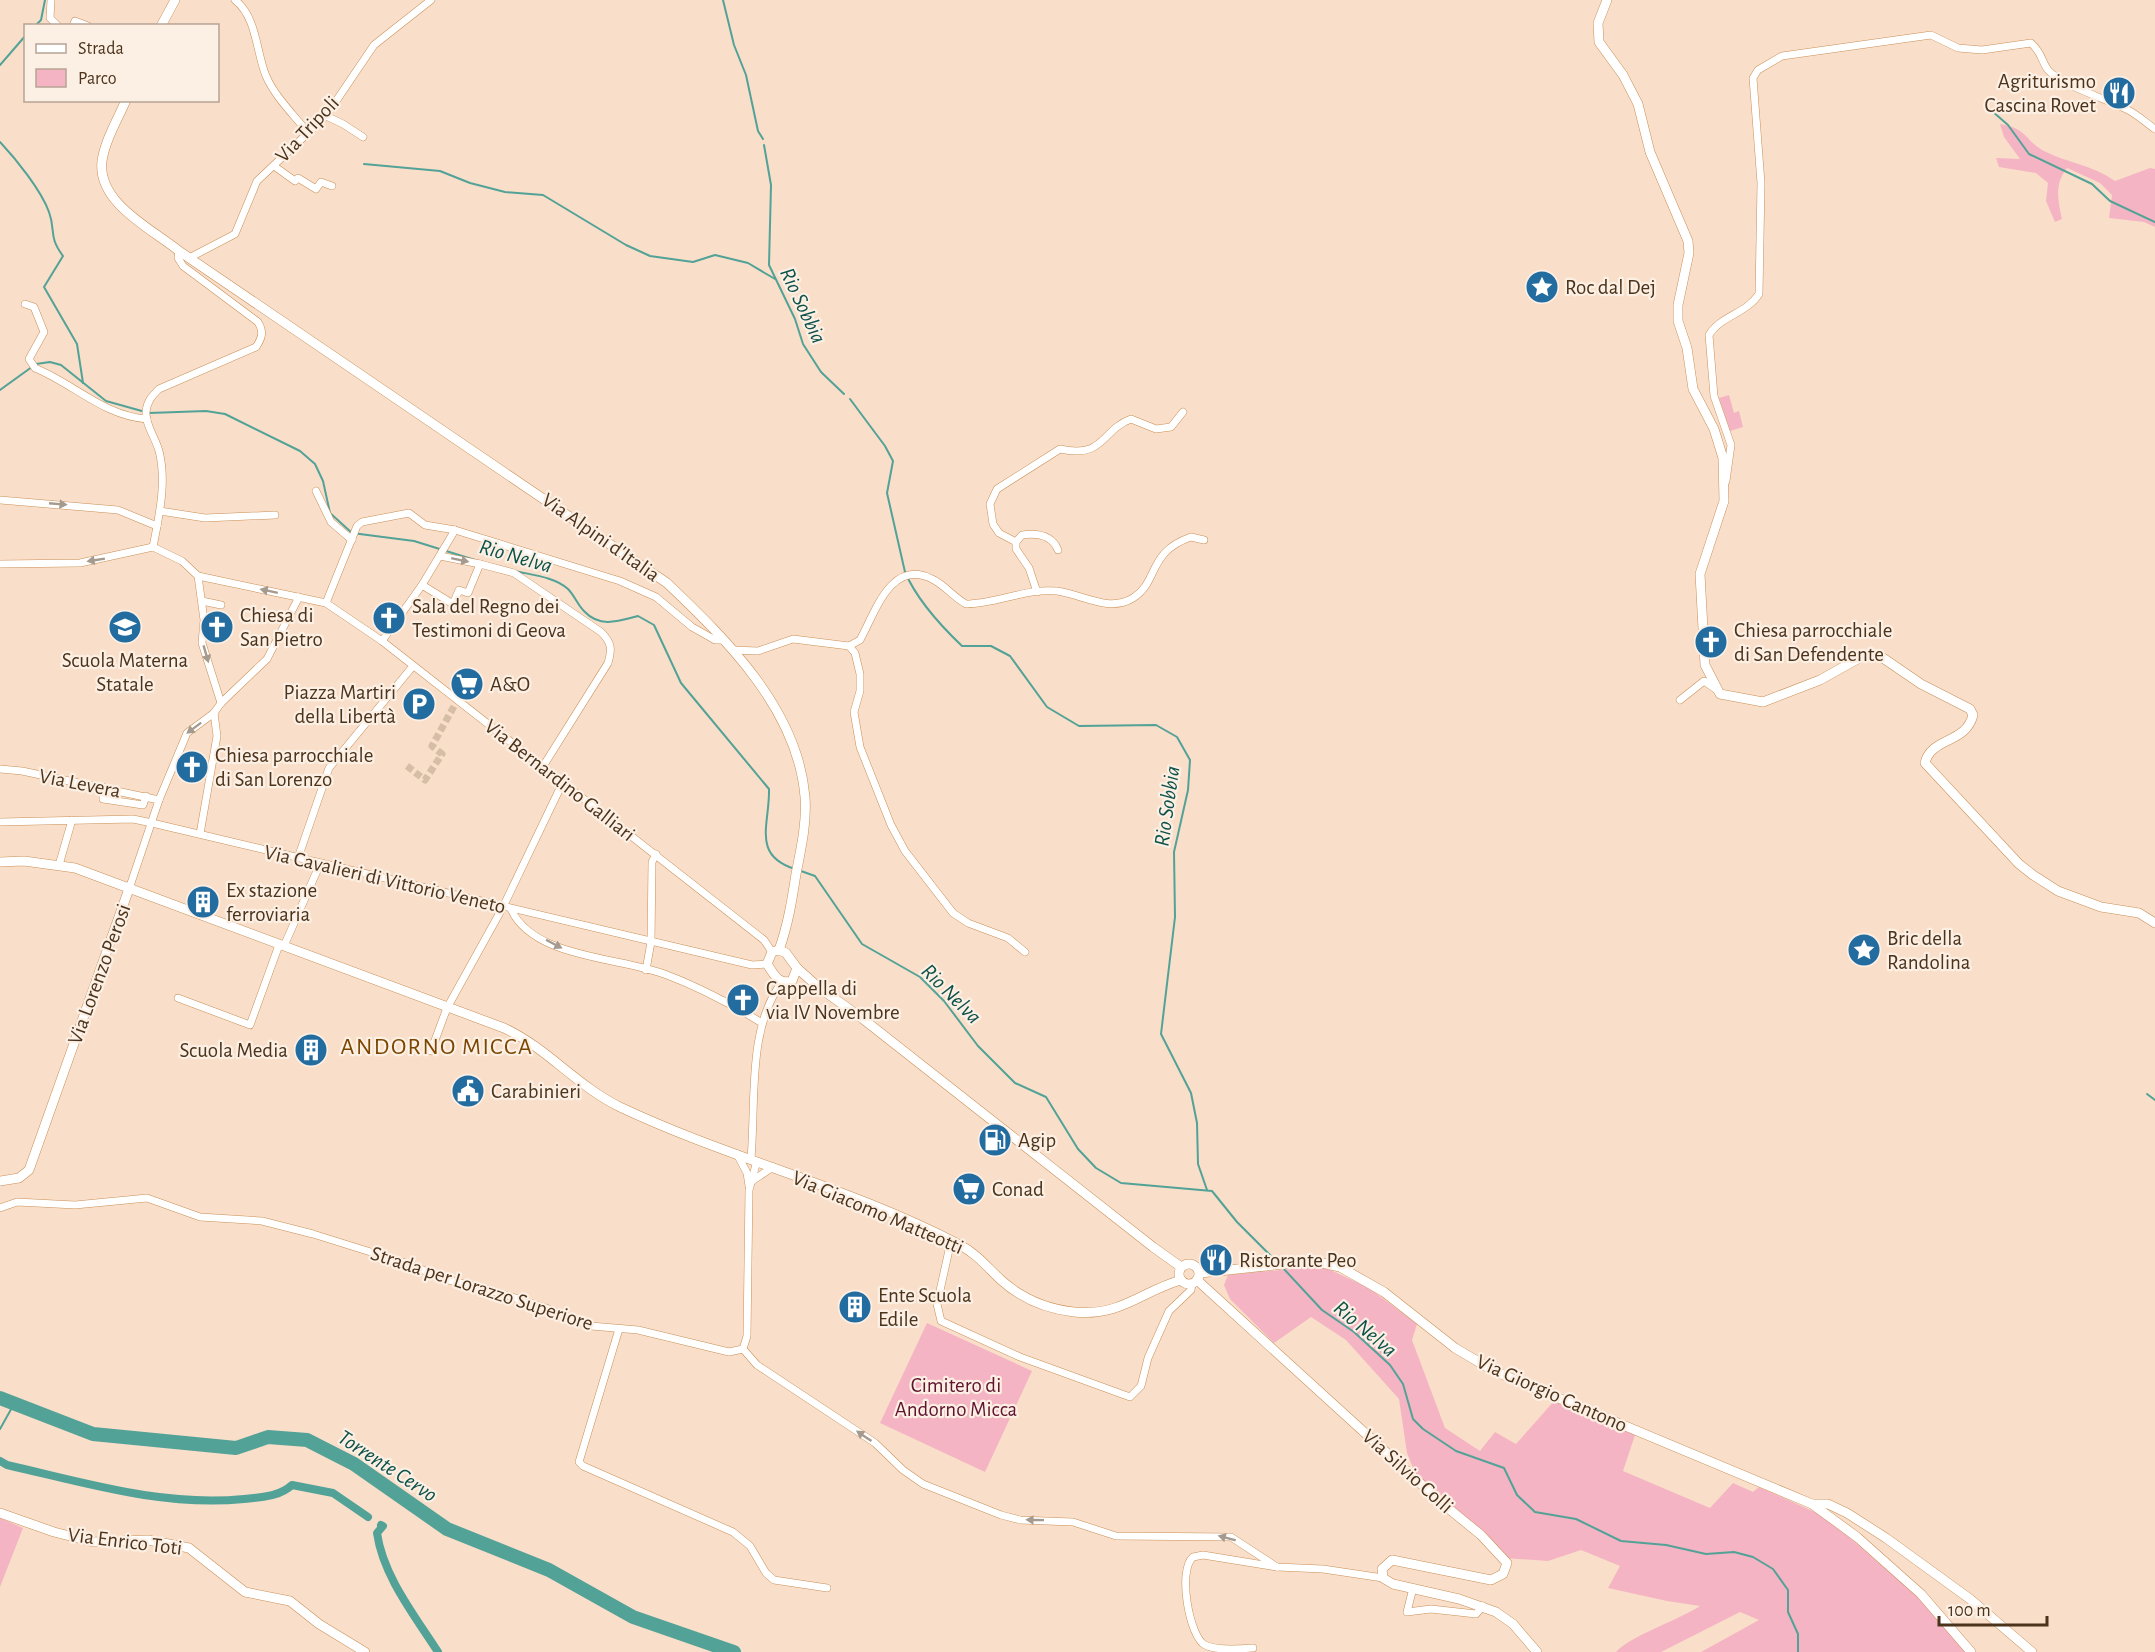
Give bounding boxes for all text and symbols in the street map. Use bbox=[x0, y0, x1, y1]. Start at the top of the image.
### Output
legend bbox=[24, 24, 219, 102]
text: Strada bbox=[78, 40, 124, 58]
text: Parco bbox=[78, 70, 117, 88]
place label: Agriturismo Cascina Rovet bbox=[1985, 71, 2096, 116]
restaurant icon: Agriturismo Cascina Rovet bbox=[2101, 75, 2137, 111]
street label: Via Tripoli bbox=[272, 92, 343, 167]
water label: Rio Sobbia bbox=[776, 264, 830, 347]
place icon: Roc dal Dej bbox=[1524, 269, 1560, 305]
place label: Roc dal Dej bbox=[1565, 277, 1656, 298]
street label: Via Alpini d'Italia bbox=[538, 489, 664, 586]
one-way arrow bbox=[49, 499, 68, 509]
water label: Rio Nelva bbox=[477, 535, 555, 577]
one-way arrow bbox=[451, 555, 469, 565]
one-way arrow bbox=[87, 556, 106, 565]
one-way arrow bbox=[259, 586, 278, 595]
place label: Sala del Regno dei Testimoni di Geova bbox=[412, 596, 566, 641]
church icon: Sala del Regno dei Testimoni di Geova bbox=[371, 600, 407, 636]
place label: Chiesa di San Pietro bbox=[240, 605, 323, 650]
school or university icon: Scuola Materna Statale bbox=[107, 609, 143, 645]
church icon: Chiesa di San Pietro bbox=[199, 609, 235, 645]
place label: Chiesa parrocchiale di San Defendente bbox=[1734, 620, 1892, 665]
church icon: Chiesa parrocchiale di San Defendente bbox=[1693, 624, 1729, 660]
one-way arrow bbox=[202, 645, 211, 663]
place label: Scuola Materna Statale bbox=[62, 650, 188, 695]
supermarket icon: A&O bbox=[449, 666, 485, 702]
place label: A&O bbox=[490, 674, 530, 695]
place label: Piazza Martiri della Libertà bbox=[284, 682, 396, 727]
parking icon: Piazza Martiri della Libertà bbox=[401, 686, 437, 722]
street label: Via Bernardino Galliari bbox=[481, 715, 639, 845]
one-way arrow bbox=[187, 722, 202, 734]
place label: Chiesa parrocchiale di San Lorenzo bbox=[215, 745, 373, 790]
church icon: Chiesa parrocchiale di San Lorenzo bbox=[174, 749, 210, 785]
water label: Rio Sobbia bbox=[1150, 764, 1184, 848]
street label: Via Levera bbox=[37, 765, 123, 802]
street label: Via Cavalieri di Vittorio Veneto bbox=[262, 841, 508, 918]
place label: Ex stazione ferroviaria bbox=[226, 880, 317, 925]
building icon: Ex stazione ferroviaria bbox=[185, 884, 221, 920]
street label: Via Lorenzo Perosi bbox=[64, 901, 135, 1047]
place label: Bric della Randolina bbox=[1887, 928, 1971, 973]
place icon: Bric della Randolina bbox=[1846, 932, 1882, 968]
one-way arrow bbox=[546, 939, 563, 949]
water label: Rio Nelva bbox=[917, 960, 985, 1028]
place label: Cappella di via IV Novembre bbox=[766, 978, 900, 1023]
church icon: Cappella di via IV Novembre bbox=[725, 982, 761, 1018]
building icon: Scuola Media bbox=[293, 1032, 329, 1068]
district label: ANDORNO MICCA bbox=[341, 1035, 533, 1059]
place label: Scuola Media bbox=[180, 1040, 288, 1061]
public building icon: Carabinieri bbox=[450, 1073, 486, 1109]
place label: Carabinieri bbox=[491, 1081, 581, 1102]
fuel station icon: Agip bbox=[977, 1122, 1013, 1158]
place label: Agip bbox=[1018, 1130, 1056, 1151]
street label: Via Giacomo Matteotti bbox=[789, 1167, 967, 1258]
supermarket icon: Conad bbox=[951, 1171, 987, 1207]
place label: Conad bbox=[992, 1179, 1044, 1200]
restaurant icon: Ristorante Peo bbox=[1198, 1242, 1234, 1278]
street label: Strada per Lorazzo Superiore bbox=[368, 1243, 596, 1334]
place label: Ristorante Peo bbox=[1239, 1250, 1357, 1271]
place label: Ente Scuola Edile bbox=[878, 1285, 972, 1330]
building icon: Ente Scuola Edile bbox=[837, 1289, 873, 1325]
water label: Rio Nelva bbox=[1330, 1296, 1401, 1361]
street label: Via Giorgio Cantono bbox=[1473, 1351, 1630, 1436]
park label: Cimitero di Andorno Micca bbox=[895, 1375, 1018, 1420]
street label: Via Silvio Colli bbox=[1358, 1425, 1457, 1517]
water label: Torrente Cervo bbox=[334, 1426, 441, 1506]
one-way arrow bbox=[856, 1431, 872, 1442]
one-way arrow bbox=[1026, 1516, 1045, 1525]
street label: Via Enrico Toti bbox=[66, 1524, 183, 1559]
one-way arrow bbox=[1218, 1533, 1236, 1543]
scale bar bbox=[1939, 1589, 2047, 1627]
text: 100 m bbox=[1948, 1602, 1991, 1620]

